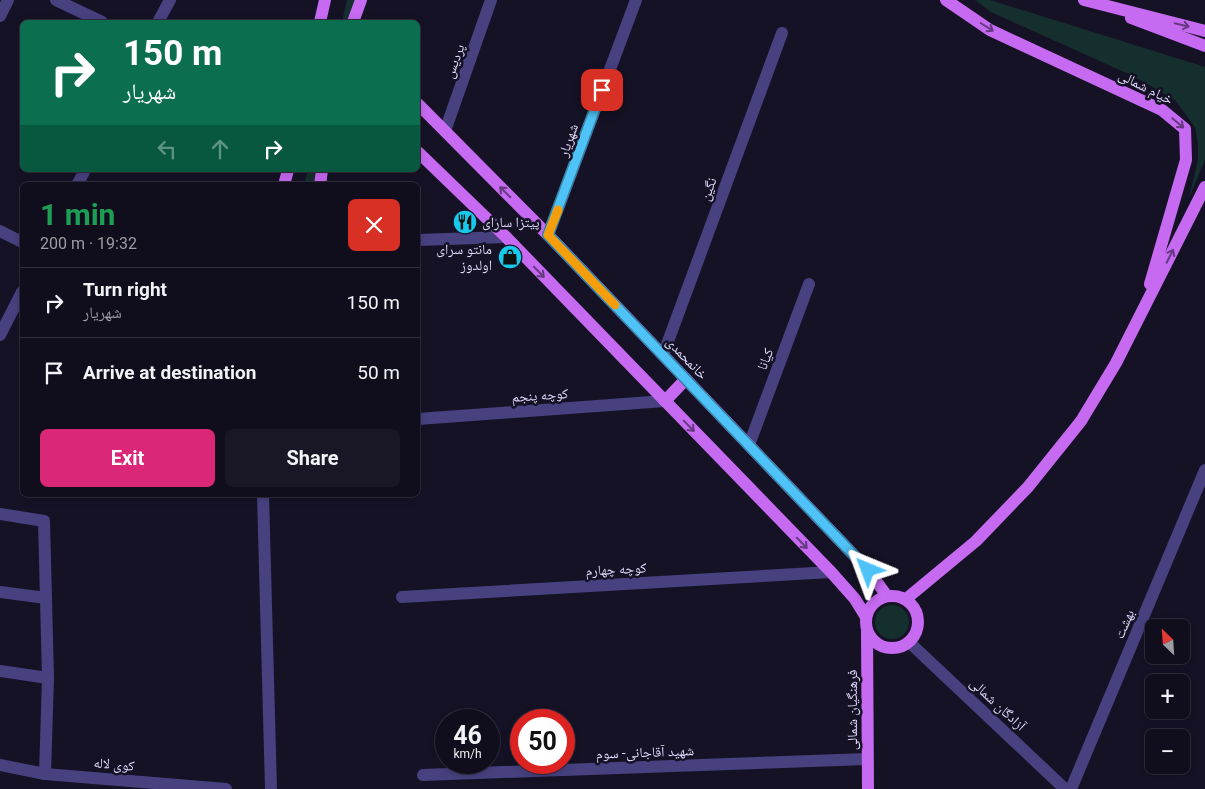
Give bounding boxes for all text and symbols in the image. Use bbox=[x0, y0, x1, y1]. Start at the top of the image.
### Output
one-way arrow bbox=[1173, 21, 1189, 30]
one-way arrow bbox=[979, 22, 993, 32]
text: 150 m bbox=[123, 33, 222, 74]
icon: right bbox=[40, 40, 105, 105]
street label: پردیس bbox=[440, 41, 469, 81]
street label: خیام شمالی bbox=[1115, 66, 1176, 109]
pin bbox=[581, 69, 623, 111]
icon: arrive bbox=[588, 76, 616, 104]
text: شهریار bbox=[123, 79, 176, 104]
one-way arrow bbox=[1172, 118, 1185, 129]
street label: شهریار bbox=[554, 121, 582, 160]
icon: left bbox=[153, 135, 181, 163]
icon: ahead bbox=[206, 135, 234, 163]
icon: right bbox=[259, 135, 287, 163]
street label: نگین bbox=[696, 175, 721, 203]
one-way arrow bbox=[499, 185, 511, 198]
text: 1 min bbox=[40, 197, 115, 232]
button: close bbox=[348, 199, 400, 251]
restaurant icon: پیتزا سارای bbox=[452, 209, 478, 235]
place label: پیتزا سارای bbox=[482, 214, 540, 231]
text: 200 m · 19:32 bbox=[40, 234, 137, 253]
place label: مانتو سرای اولدوز bbox=[436, 241, 492, 274]
shop icon: مانتو سرای اولدوز bbox=[497, 244, 523, 270]
one-way arrow bbox=[1166, 249, 1175, 264]
one-way arrow bbox=[533, 266, 545, 278]
text: Turn right bbox=[83, 278, 167, 301]
icon: right bbox=[40, 289, 68, 317]
text: 150 m bbox=[347, 291, 400, 314]
text: شهریار bbox=[83, 303, 122, 322]
street label: خانمحمدی bbox=[662, 334, 711, 383]
street label: کیانا bbox=[754, 346, 777, 372]
icon: arrive bbox=[40, 359, 68, 387]
text: Arrive at destination bbox=[83, 361, 256, 384]
text: 50 m bbox=[357, 361, 400, 384]
street label: کوچه پنجم bbox=[511, 385, 569, 407]
one-way arrow bbox=[683, 420, 695, 432]
button: Exit bbox=[40, 429, 215, 487]
button: Share bbox=[225, 429, 400, 487]
one-way arrow bbox=[796, 536, 808, 548]
position arrow bbox=[841, 543, 893, 595]
street label: کوچه چهارم bbox=[585, 559, 647, 581]
street label: بهشت bbox=[1111, 607, 1138, 641]
north arrow bbox=[1145, 619, 1190, 664]
map controls bbox=[1145, 619, 1190, 774]
street label: فرهنگیان شمالی bbox=[844, 670, 861, 750]
street label: آزادگان شمالی bbox=[966, 674, 1029, 735]
button: + bbox=[1145, 674, 1190, 719]
speed limit sign: 50 bbox=[510, 709, 575, 774]
text: 46 bbox=[453, 721, 482, 750]
button: − bbox=[1145, 729, 1190, 774]
street label: شهید آقاجانی- سوم bbox=[596, 742, 694, 764]
text: km/h bbox=[453, 747, 482, 761]
street label: کوی لاله bbox=[93, 754, 135, 775]

